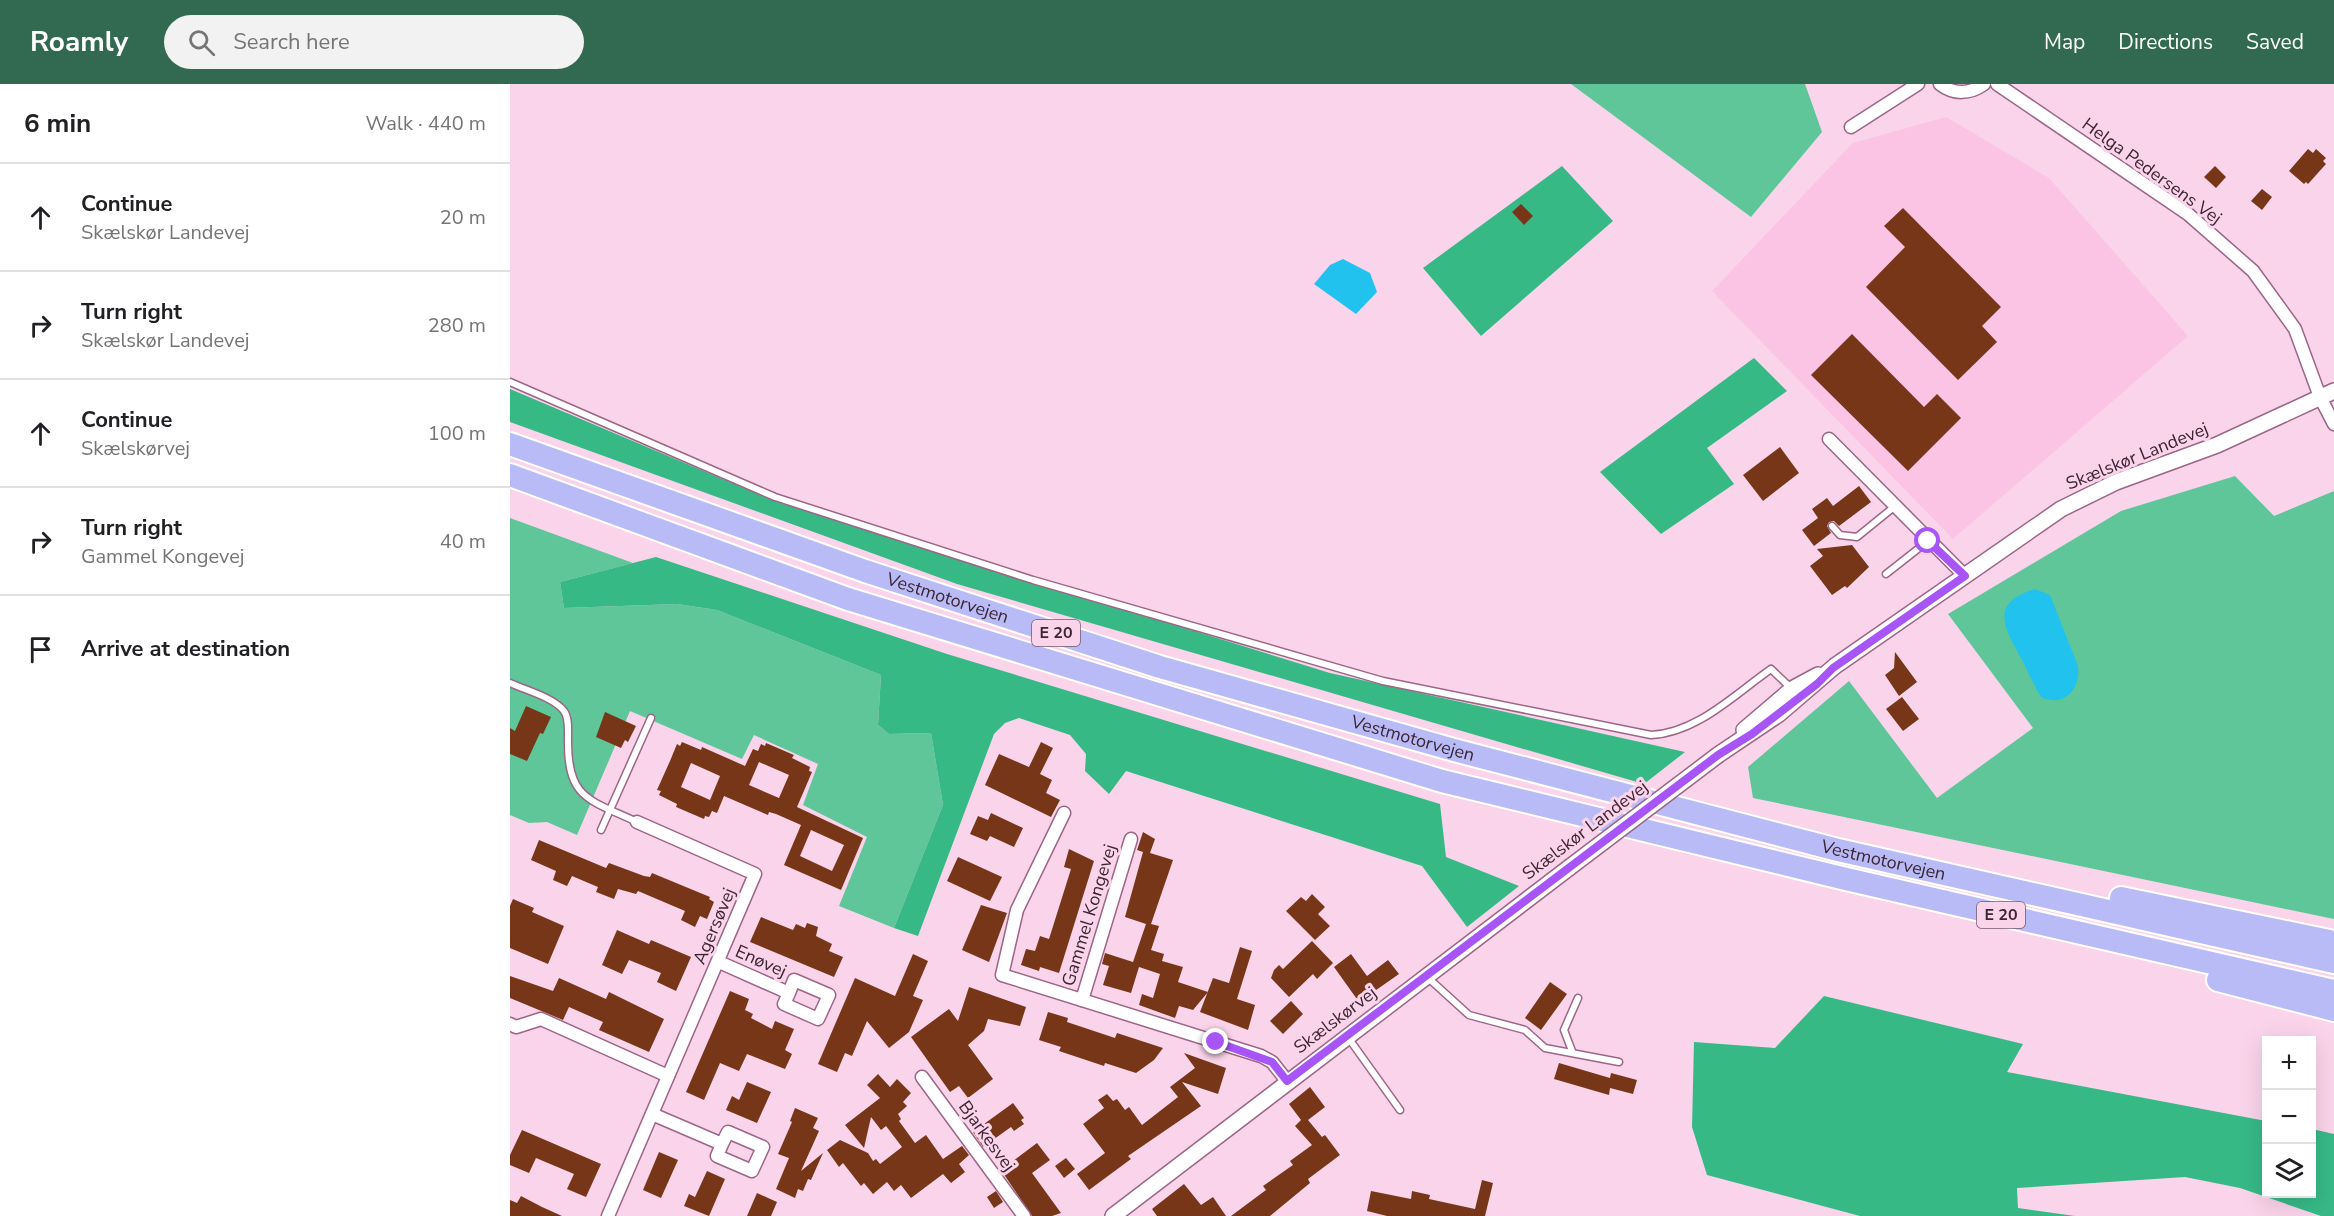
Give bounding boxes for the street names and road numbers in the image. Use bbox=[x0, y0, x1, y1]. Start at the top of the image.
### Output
street label: Helga Pedersens Vej bbox=[2077, 112, 2227, 230]
street label: Skælskør Landevej bbox=[2062, 416, 2212, 496]
street label: Vestmotorvejen bbox=[883, 567, 1012, 629]
road number: E 20 bbox=[1032, 620, 1080, 646]
street label: Vestmotorvejen bbox=[1347, 709, 1477, 767]
street label: Skælskør Landevej bbox=[1517, 775, 1653, 885]
street label: Vestmotorvejen bbox=[1817, 834, 1948, 886]
street label: Gammel Kongevej bbox=[1056, 841, 1122, 989]
street label: Agersøvej bbox=[687, 884, 741, 968]
road number: E 20 bbox=[1977, 902, 2025, 928]
street label: Enøvej bbox=[732, 939, 790, 983]
street label: Skælskørvej bbox=[1289, 981, 1381, 1059]
street label: Bjarkesvej bbox=[953, 1096, 1021, 1176]

